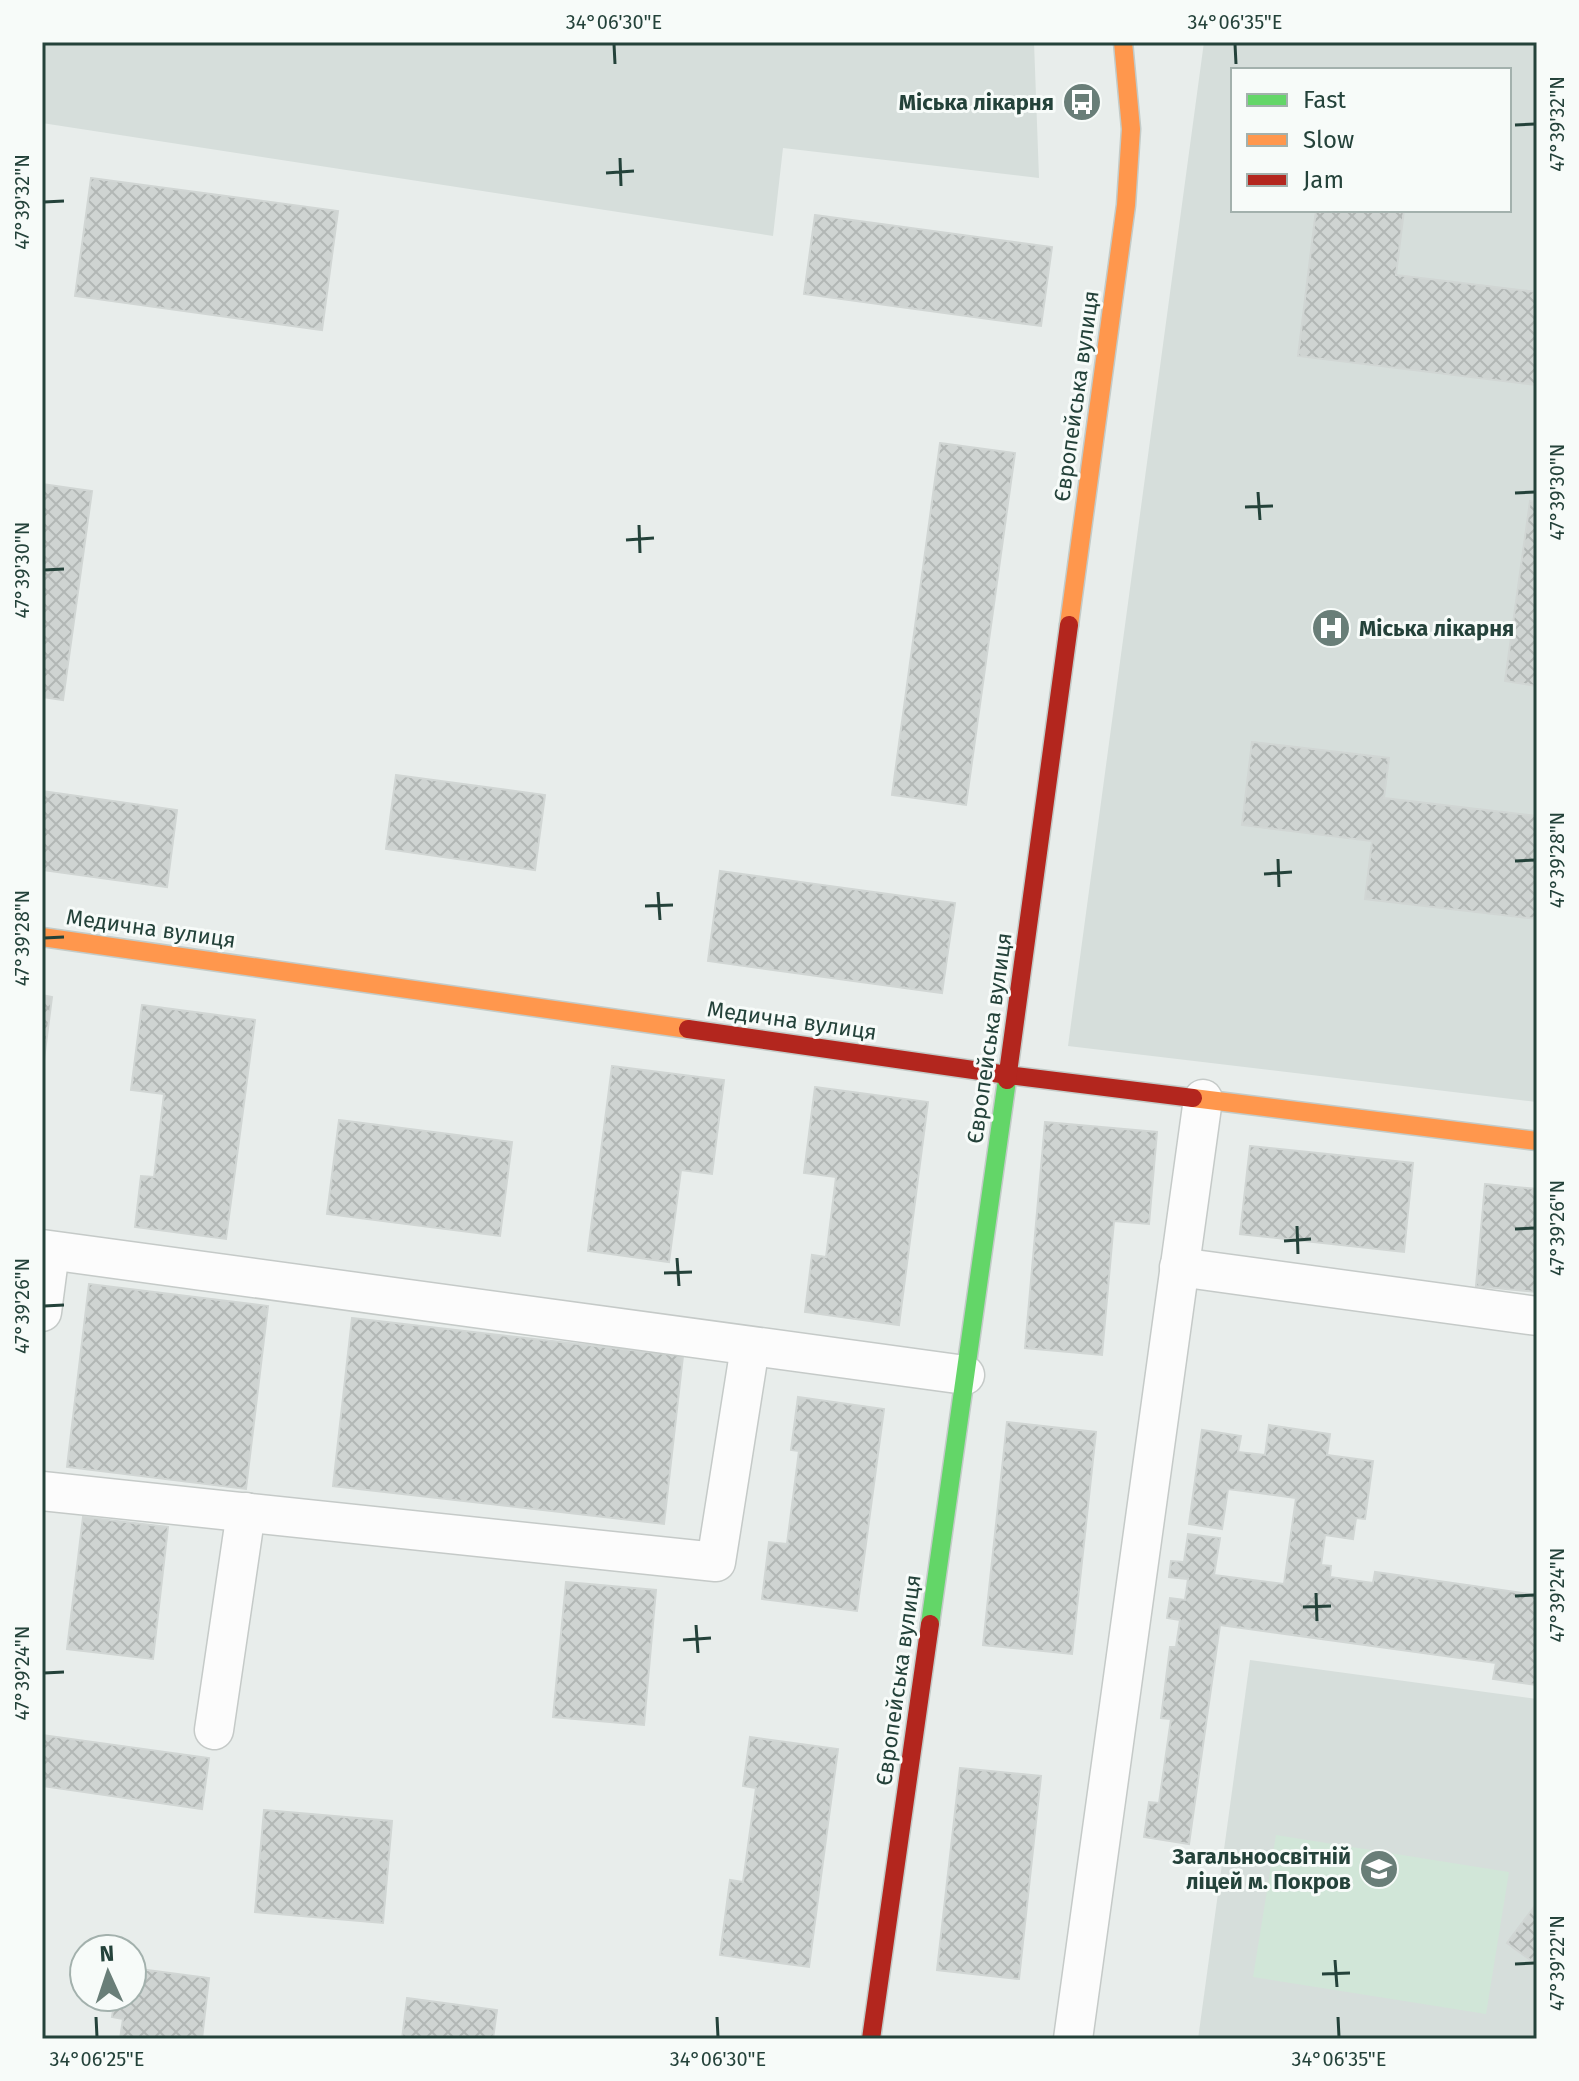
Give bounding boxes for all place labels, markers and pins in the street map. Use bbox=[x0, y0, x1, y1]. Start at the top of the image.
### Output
bus stop icon: Міська лікарня bbox=[1061, 81, 1103, 123]
place label: Міська лікарня bbox=[899, 89, 1054, 116]
hospital icon: Мiська лiкарня bbox=[1310, 607, 1352, 649]
place label: Мiська лiкарня bbox=[1359, 615, 1514, 642]
place label: Загальноосвітній ліцей м. Покров bbox=[1171, 1843, 1351, 1895]
school or university icon: Загальноосвітній ліцей м. Покров bbox=[1358, 1848, 1400, 1890]

